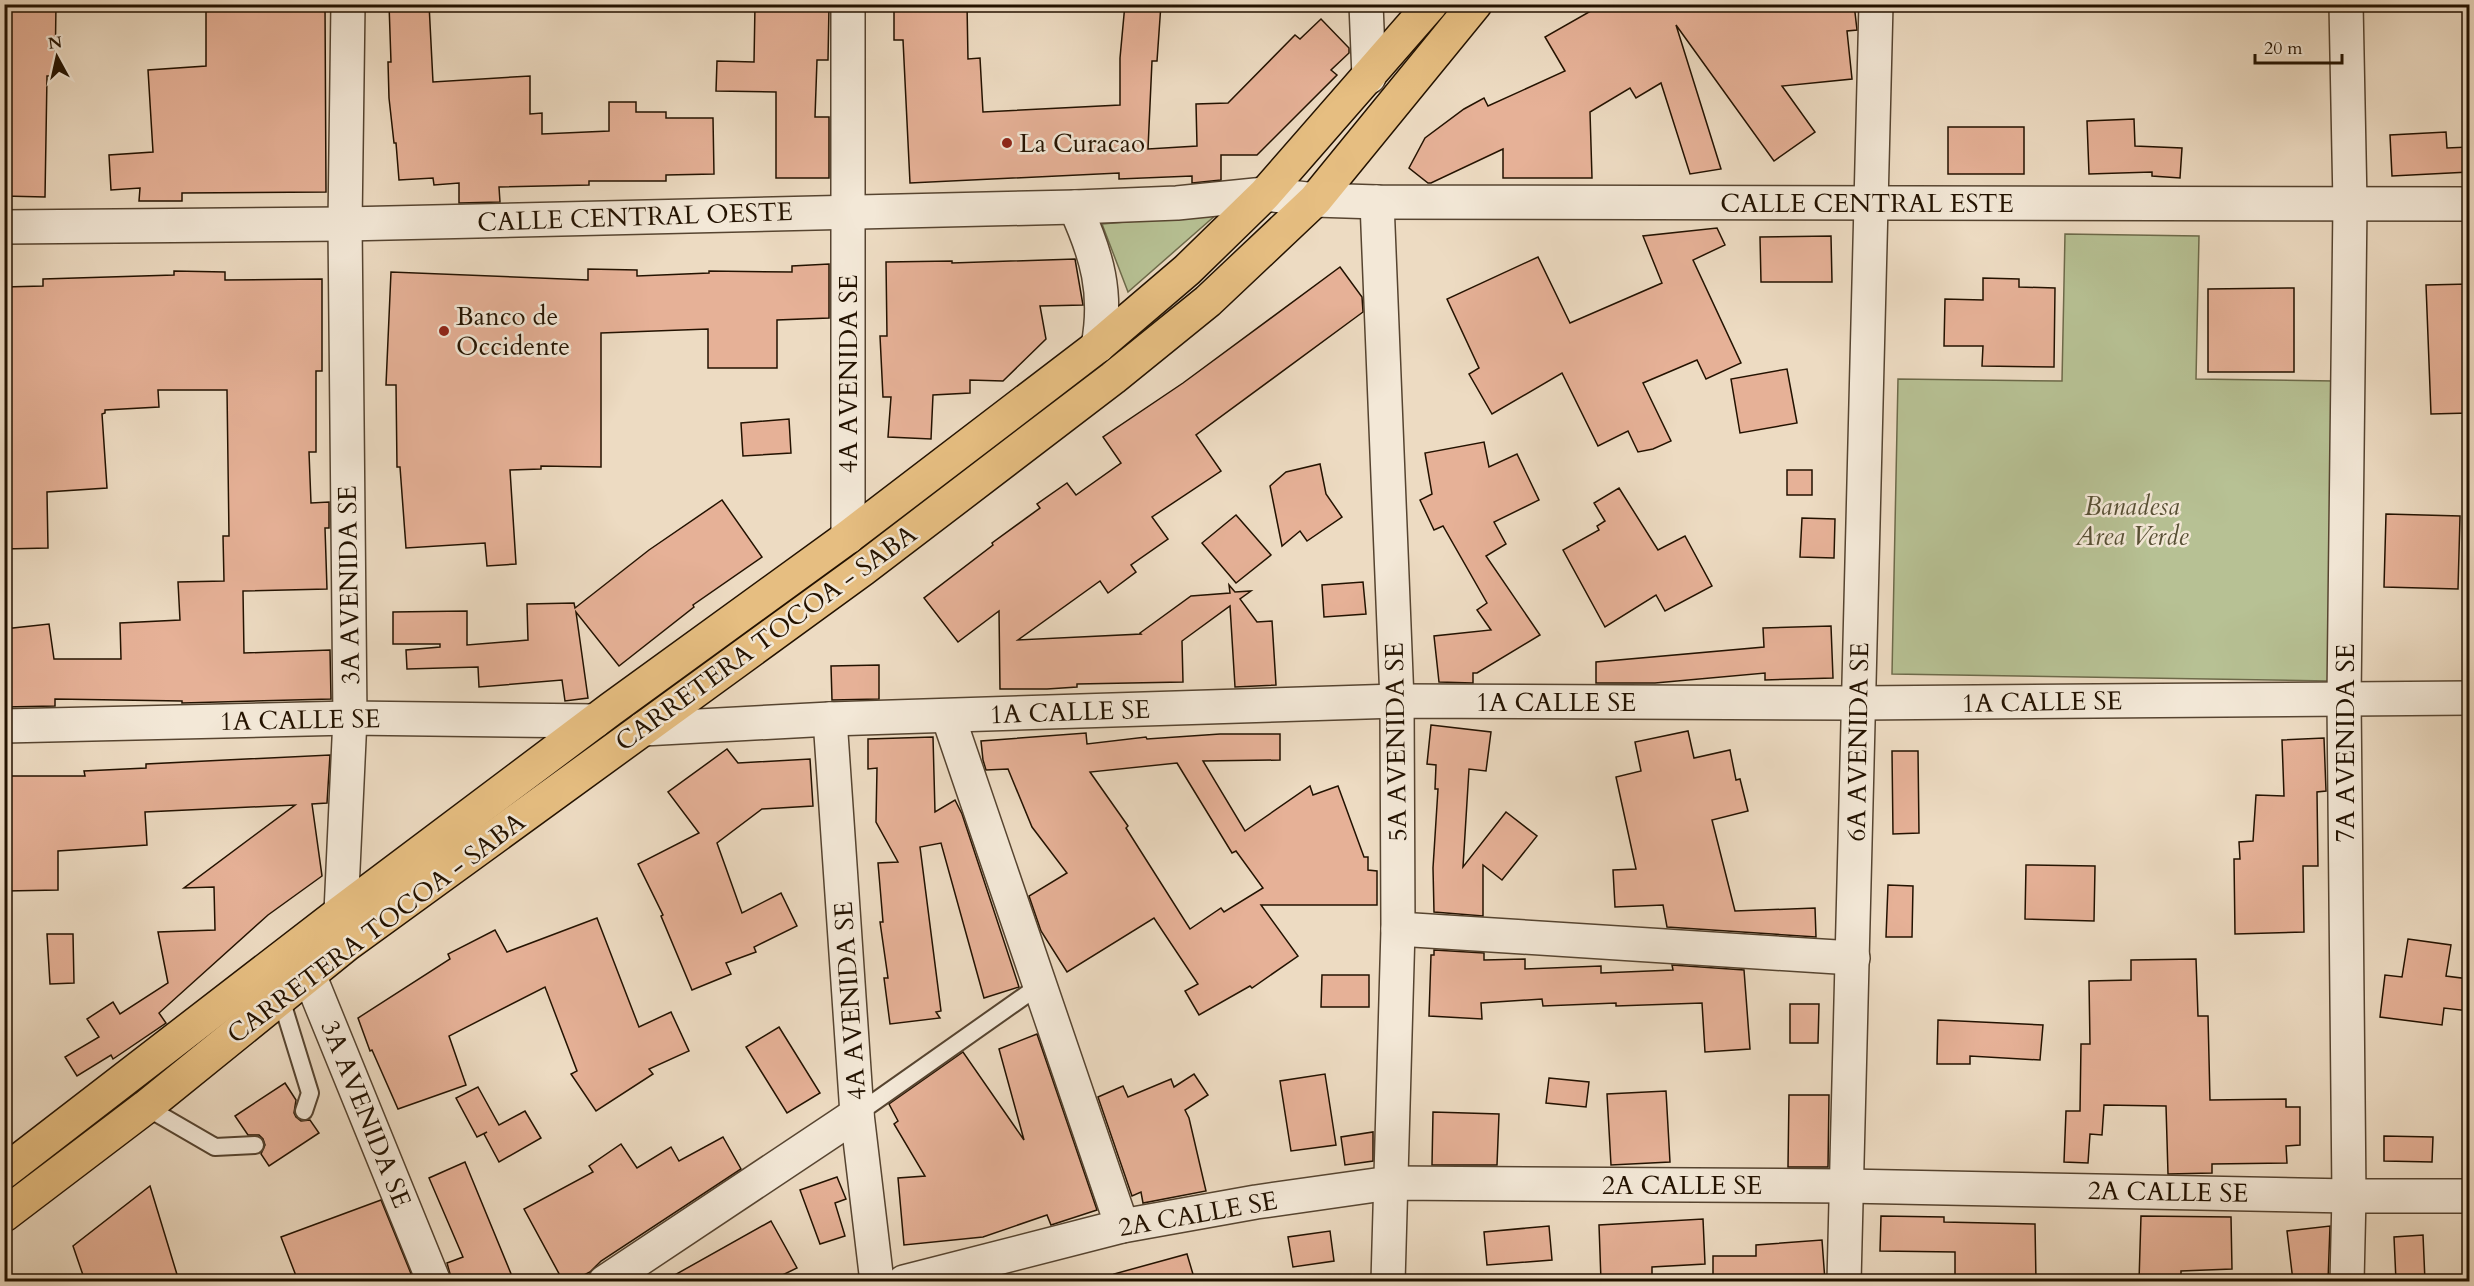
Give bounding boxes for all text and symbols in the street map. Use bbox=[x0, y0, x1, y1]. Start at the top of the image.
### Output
north arrow bbox=[27, 27, 87, 87]
scale bar bbox=[2255, 27, 2342, 65]
text: N bbox=[47, 31, 64, 55]
text: 20 m bbox=[2264, 36, 2303, 61]
place label: La Curacao bbox=[1019, 126, 1145, 161]
marker: La Curacao bbox=[1000, 136, 1014, 150]
street label: CALLE CENTRAL ESTE bbox=[1720, 186, 2014, 221]
street label: CALLE CENTRAL OESTE bbox=[477, 194, 793, 240]
street label: 4A AVENIDA SE bbox=[831, 274, 866, 474]
place label: Banco de Occidente bbox=[456, 299, 570, 364]
marker: Banco de Occidente bbox=[437, 324, 451, 338]
street label: 3A AVENIDA SE bbox=[330, 485, 368, 685]
park label: Banadesa Area Verde bbox=[2074, 489, 2190, 554]
street label: CARRETERA TOCOA - SABA bbox=[608, 516, 924, 759]
street label: 5A AVENIDA SE bbox=[1377, 642, 1415, 842]
street label: 6A AVENIDA SE bbox=[1839, 642, 1877, 842]
street label: 7A AVENIDA SE bbox=[2328, 643, 2363, 843]
street label: 1A CALLE SE bbox=[1961, 683, 2123, 721]
street label: 1A CALLE SE bbox=[1476, 685, 1636, 720]
street label: 1A CALLE SE bbox=[989, 692, 1151, 732]
street label: 1A CALLE SE bbox=[219, 701, 381, 739]
street label: CARRETERA TOCOA - SABA bbox=[220, 804, 533, 1052]
street label: 4A AVENIDA SE bbox=[826, 900, 874, 1102]
street label: 3A AVENIDA SE bbox=[312, 1015, 420, 1213]
street label: 2A CALLE SE bbox=[1602, 1168, 1762, 1203]
street label: 2A CALLE SE bbox=[2087, 1173, 2249, 1211]
street label: 2A CALLE SE bbox=[1116, 1183, 1280, 1245]

